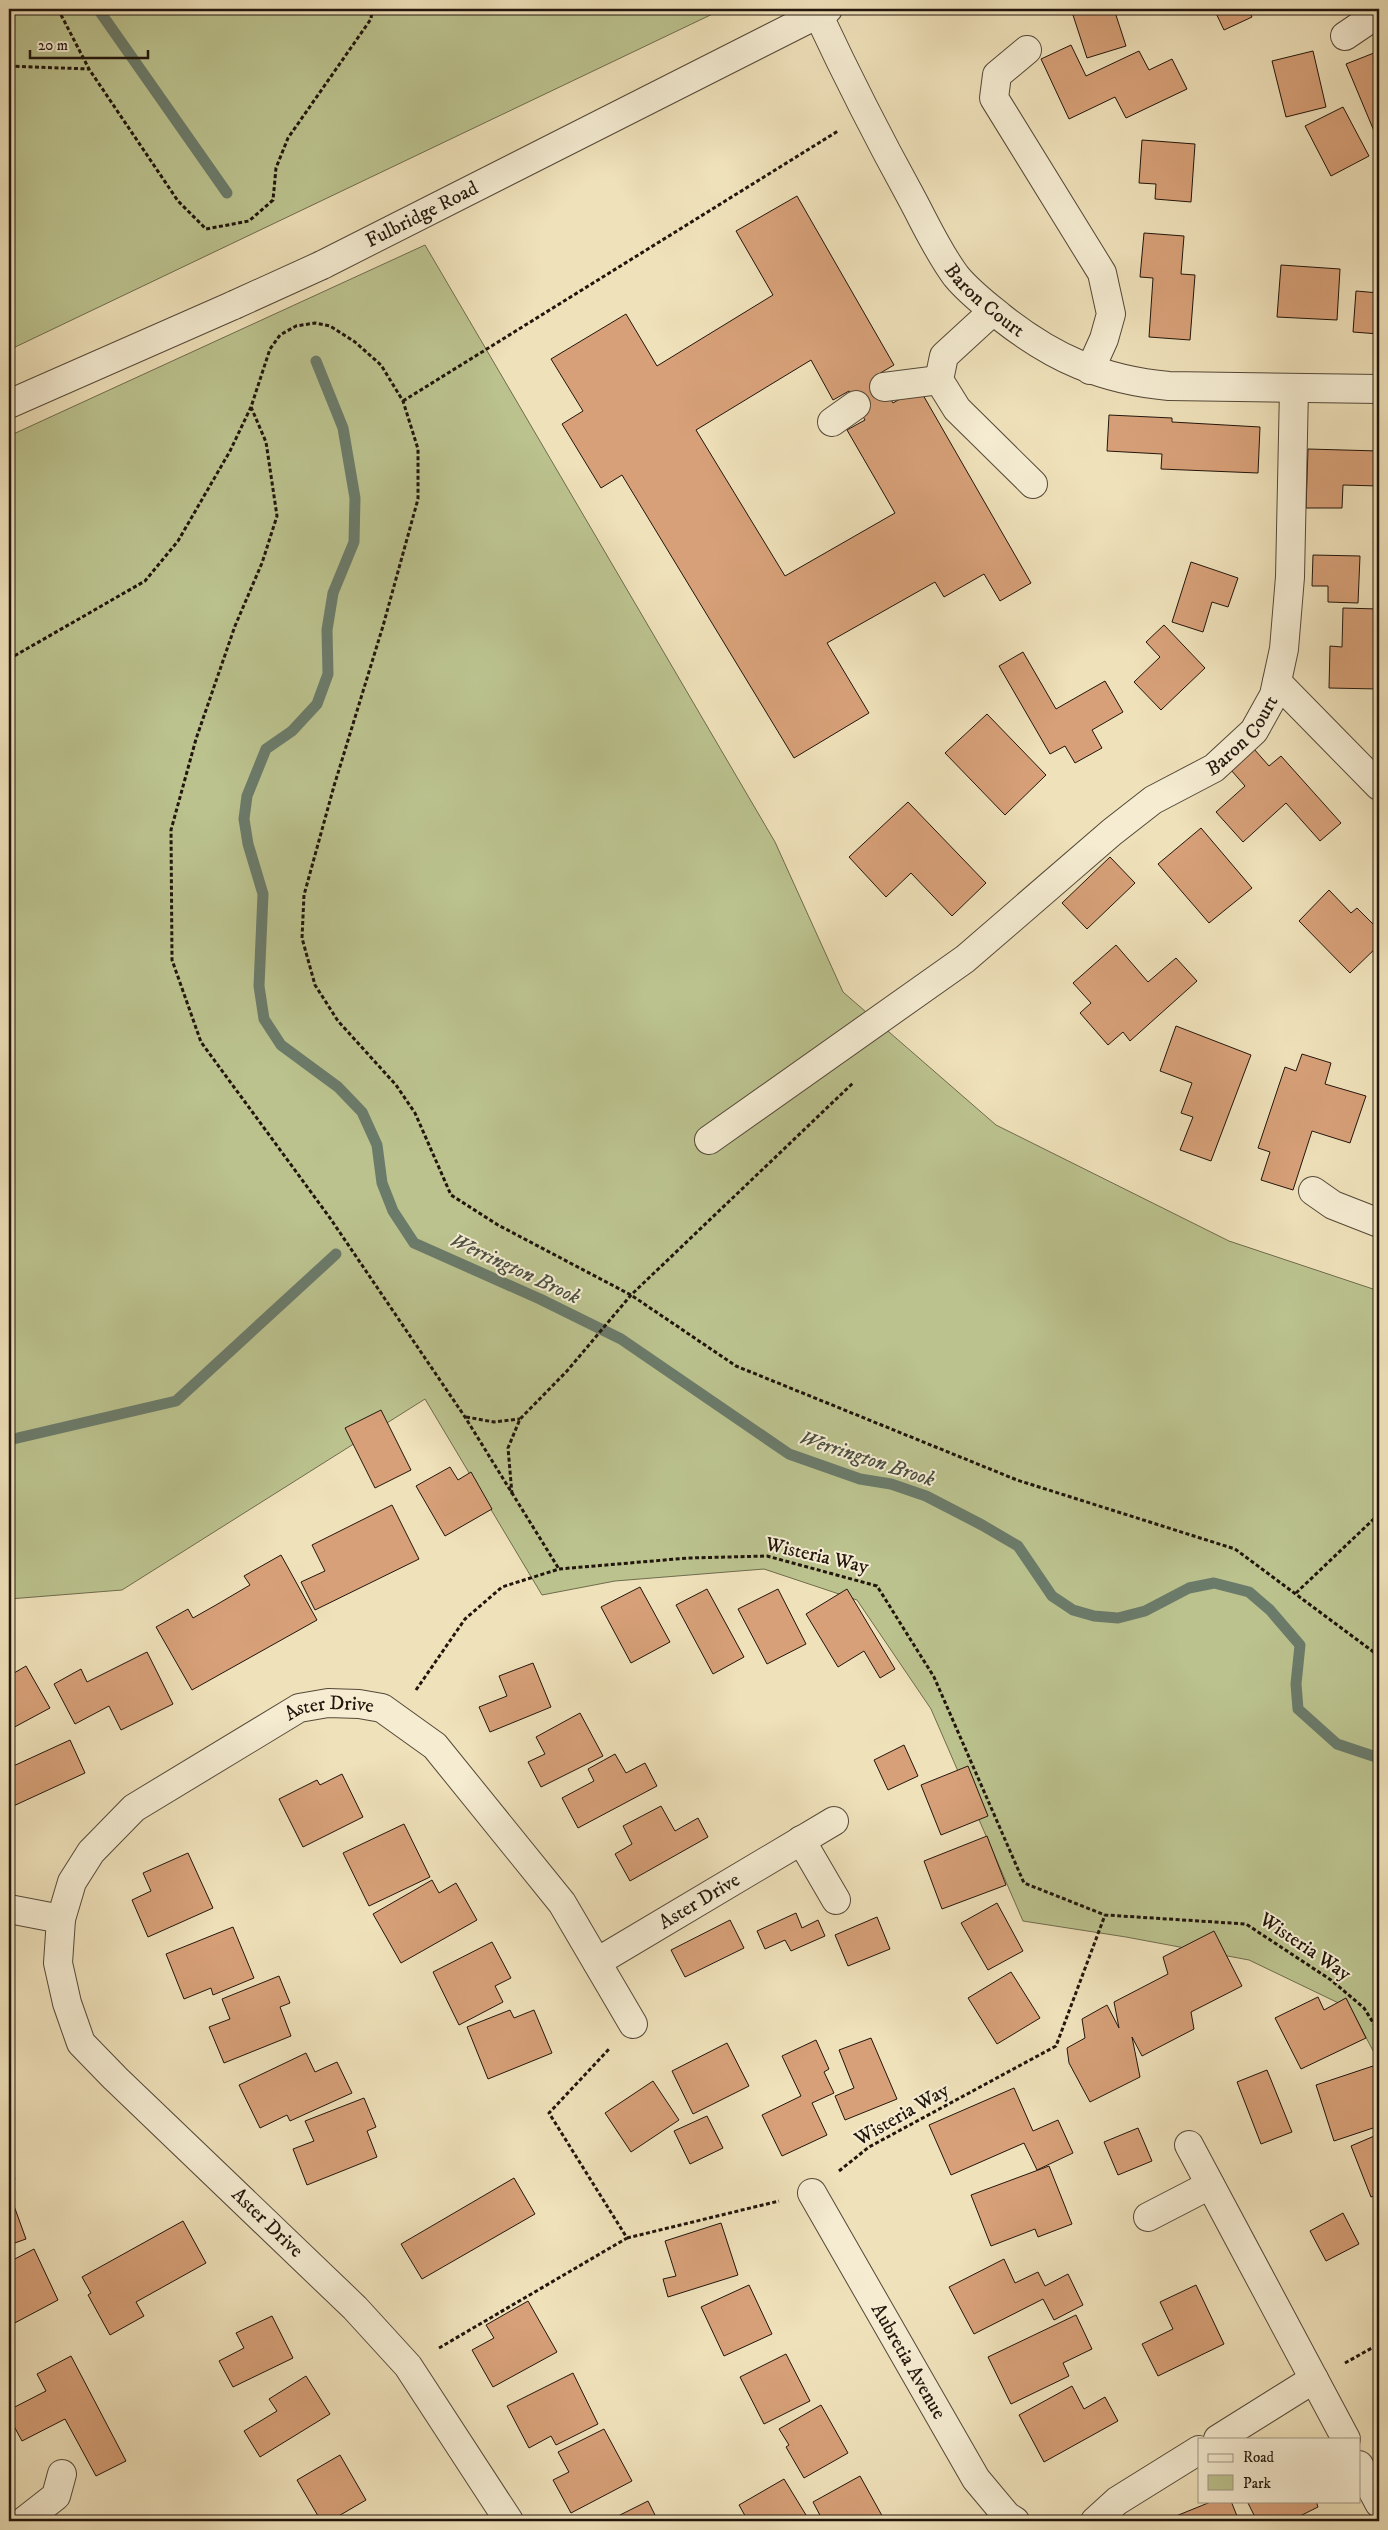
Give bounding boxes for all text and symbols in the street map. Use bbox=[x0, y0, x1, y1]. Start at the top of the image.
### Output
scale bar bbox=[30, 28, 148, 60]
text: 20 m bbox=[38, 36, 68, 55]
street label: Fulbridge Road bbox=[361, 176, 482, 253]
street label: Baron Court bbox=[939, 259, 1030, 343]
street label: Baron Court bbox=[1202, 691, 1284, 782]
water label: Werrington Brook bbox=[446, 1227, 584, 1311]
water label: Werrington Brook bbox=[796, 1425, 938, 1493]
street label: Wisteria Way bbox=[762, 1532, 872, 1580]
street label: Aster Drive bbox=[280, 1690, 376, 1726]
street label: Aster Drive bbox=[654, 1867, 745, 1935]
street label: Wisteria Way bbox=[1254, 1907, 1356, 1987]
street label: Wisteria Way bbox=[849, 2078, 954, 2153]
street label: Aster Drive bbox=[226, 2183, 308, 2263]
street label: Aubretia Avenue bbox=[865, 2299, 952, 2424]
legend bbox=[1198, 2438, 1360, 2502]
text: Road bbox=[1243, 2448, 1275, 2467]
text: Park bbox=[1243, 2474, 1272, 2493]

